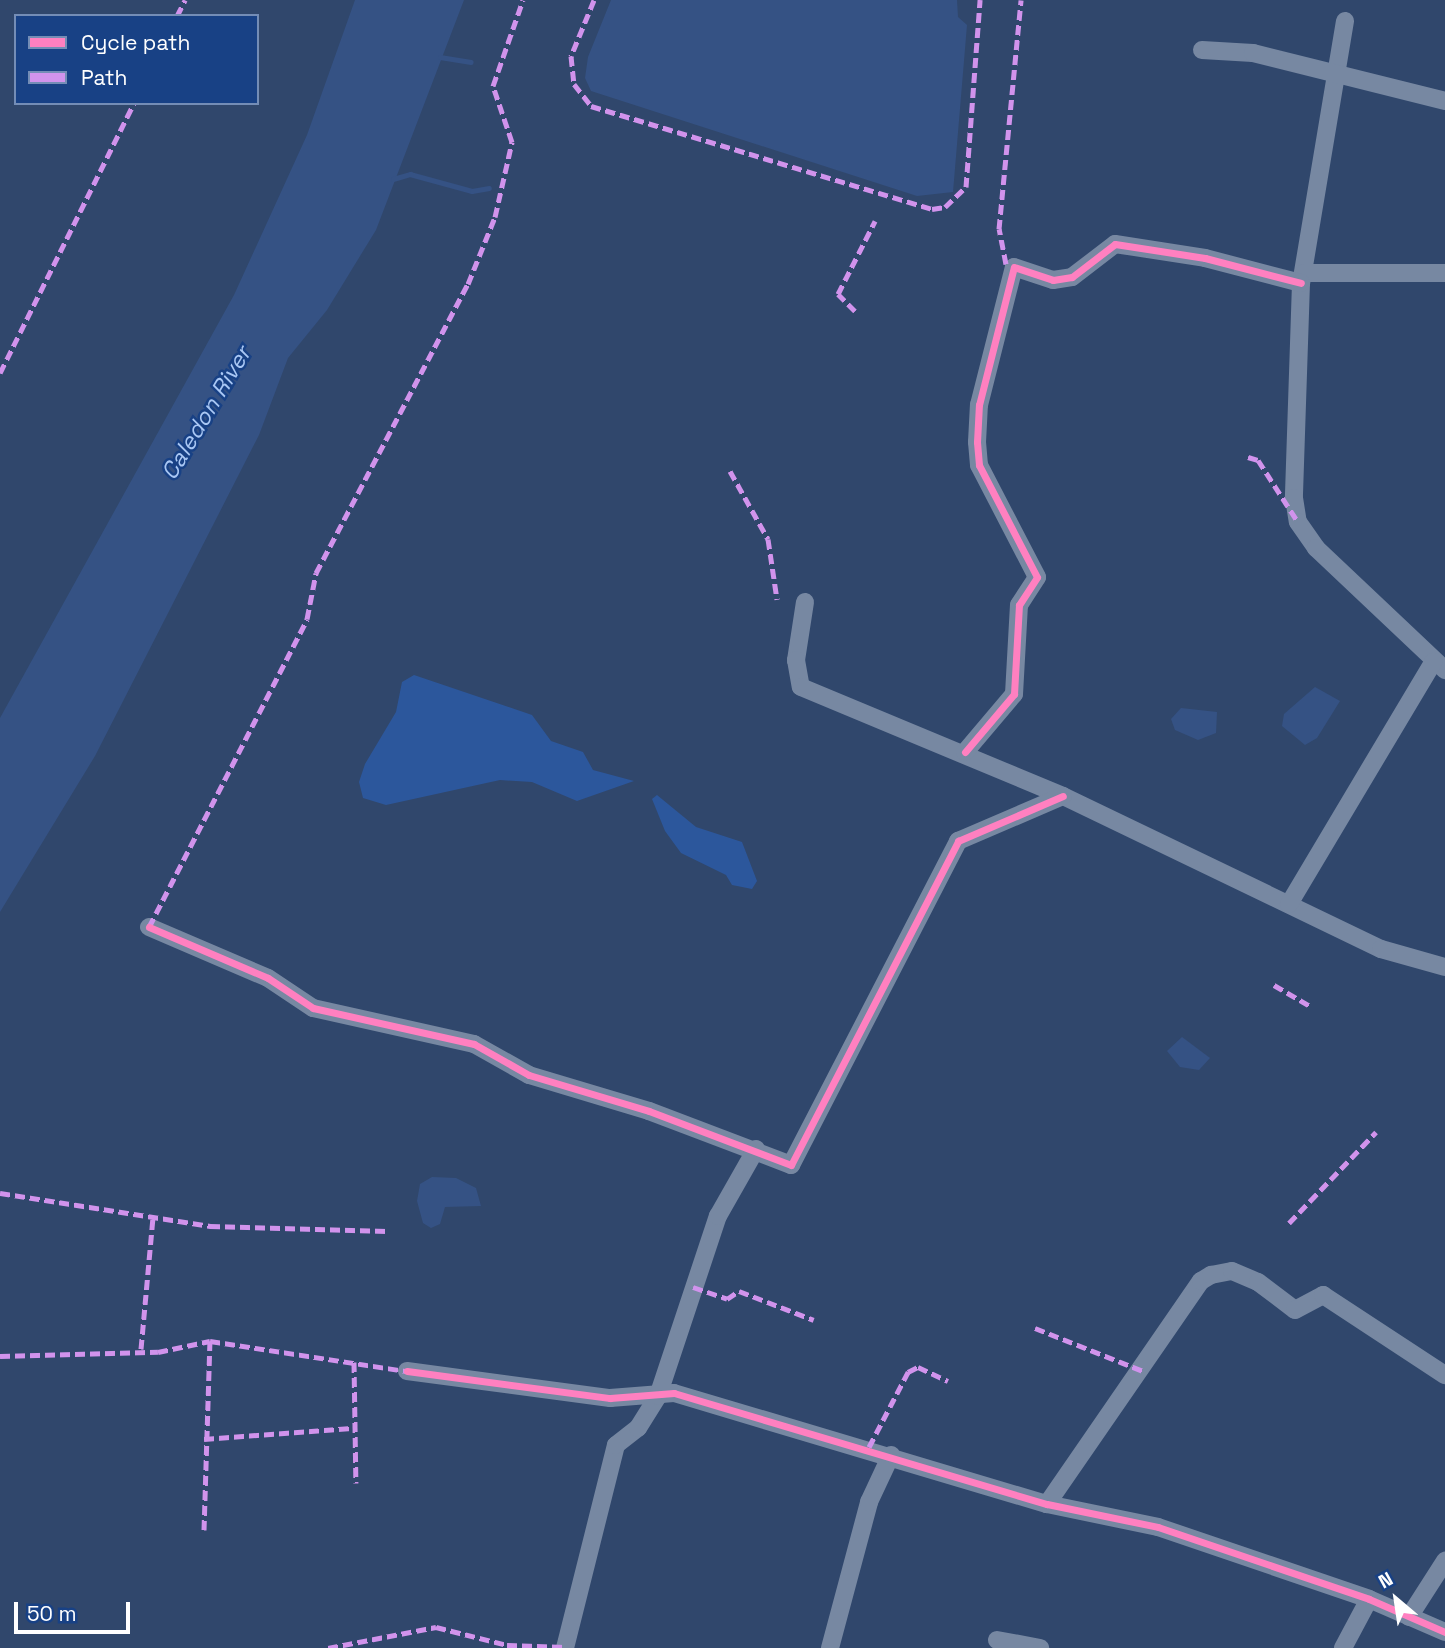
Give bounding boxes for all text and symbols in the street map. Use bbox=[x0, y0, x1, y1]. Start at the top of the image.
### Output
legend bbox=[14, 14, 259, 105]
text: Cycle path bbox=[81, 29, 190, 56]
text: Path bbox=[81, 64, 127, 91]
water label: Caledon River bbox=[155, 341, 257, 485]
north arrow bbox=[1361, 1564, 1431, 1634]
text: N bbox=[1374, 1566, 1397, 1594]
scale bar bbox=[18, 1588, 133, 1632]
text: 50 m bbox=[27, 1600, 77, 1627]

